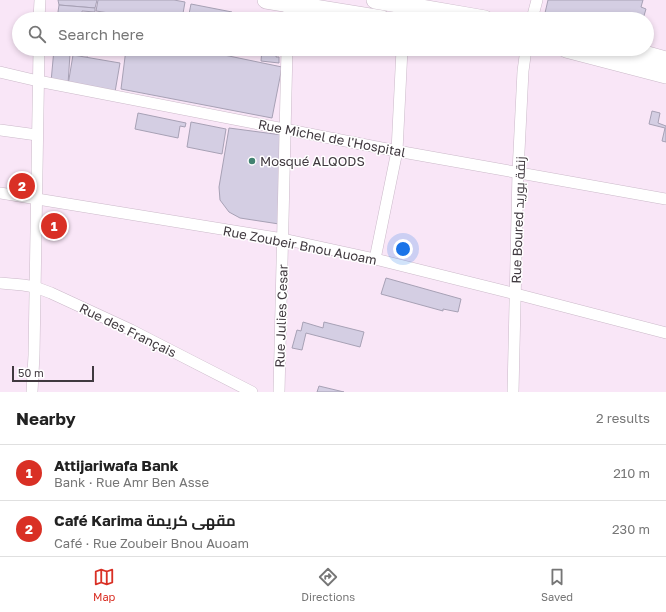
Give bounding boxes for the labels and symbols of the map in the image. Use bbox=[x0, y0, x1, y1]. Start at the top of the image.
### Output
street label: Rue Michel de l'Hospital bbox=[257, 116, 407, 160]
place label: Mosqué ALQODS bbox=[260, 153, 365, 169]
marker: Mosqué ALQODS bbox=[247, 156, 257, 166]
street label: Rue Boured زنقة بوريد bbox=[508, 156, 528, 284]
pin: 2 bbox=[9, 171, 35, 201]
pin: 1 bbox=[41, 211, 67, 241]
street label: Rue Zoubeir Bnou Auoam bbox=[222, 222, 378, 268]
your location bbox=[393, 239, 413, 259]
street label: Rue Julies Cesar bbox=[271, 264, 291, 368]
street label: Rue des Français bbox=[77, 300, 179, 360]
scale bar bbox=[12, 364, 94, 383]

